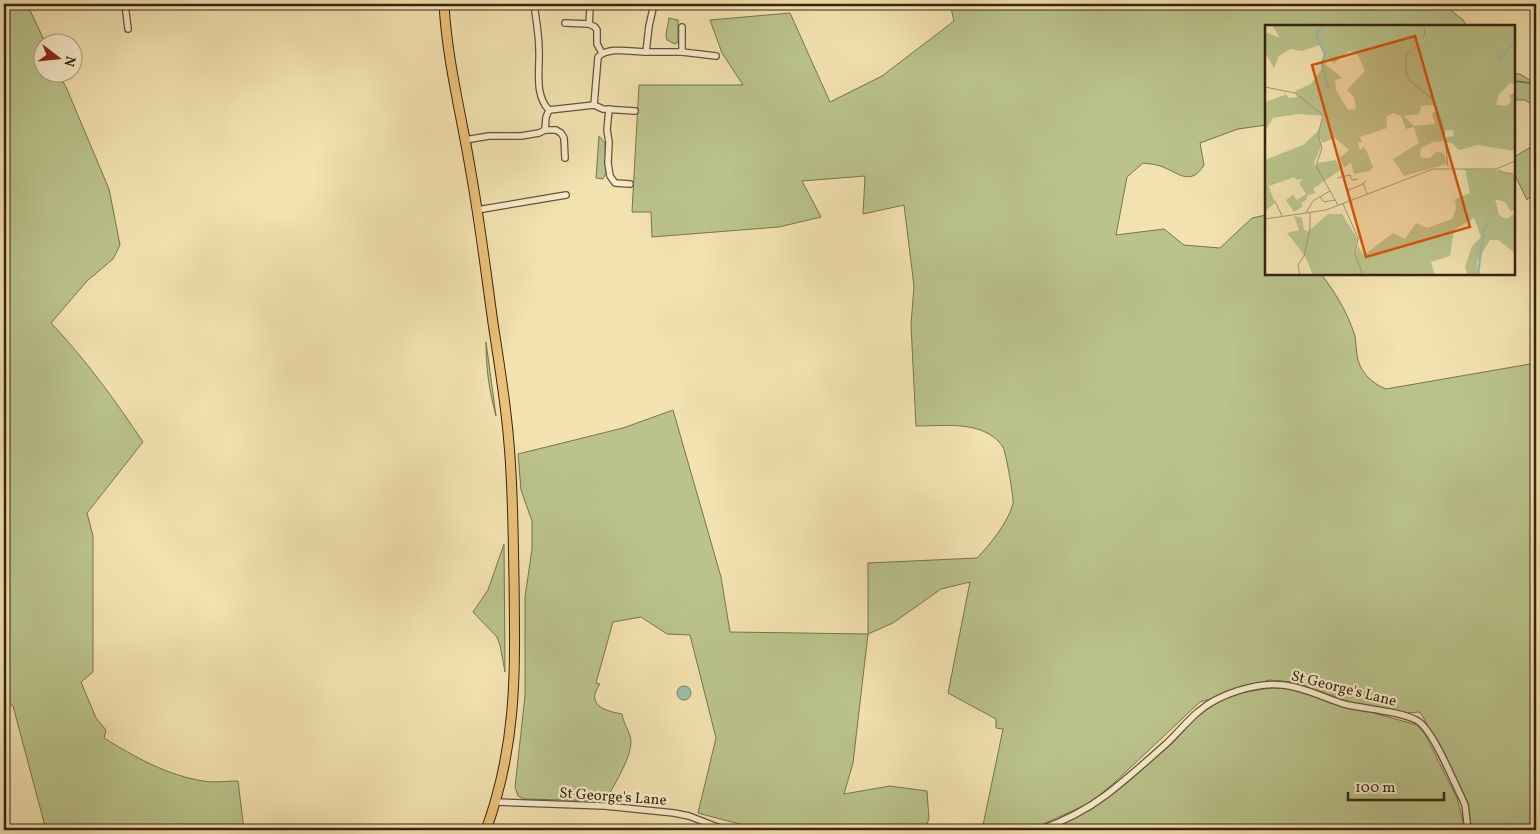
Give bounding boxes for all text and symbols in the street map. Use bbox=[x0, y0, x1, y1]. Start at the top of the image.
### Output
inset map bbox=[1265, 25, 1515, 275]
north arrow bbox=[32, 32, 82, 82]
text: N bbox=[59, 54, 80, 69]
street label: St George's Lane bbox=[1289, 666, 1398, 713]
scale bar bbox=[1348, 769, 1444, 801]
text: 100 m bbox=[1355, 778, 1395, 799]
street label: St George's Lane bbox=[558, 783, 667, 812]

